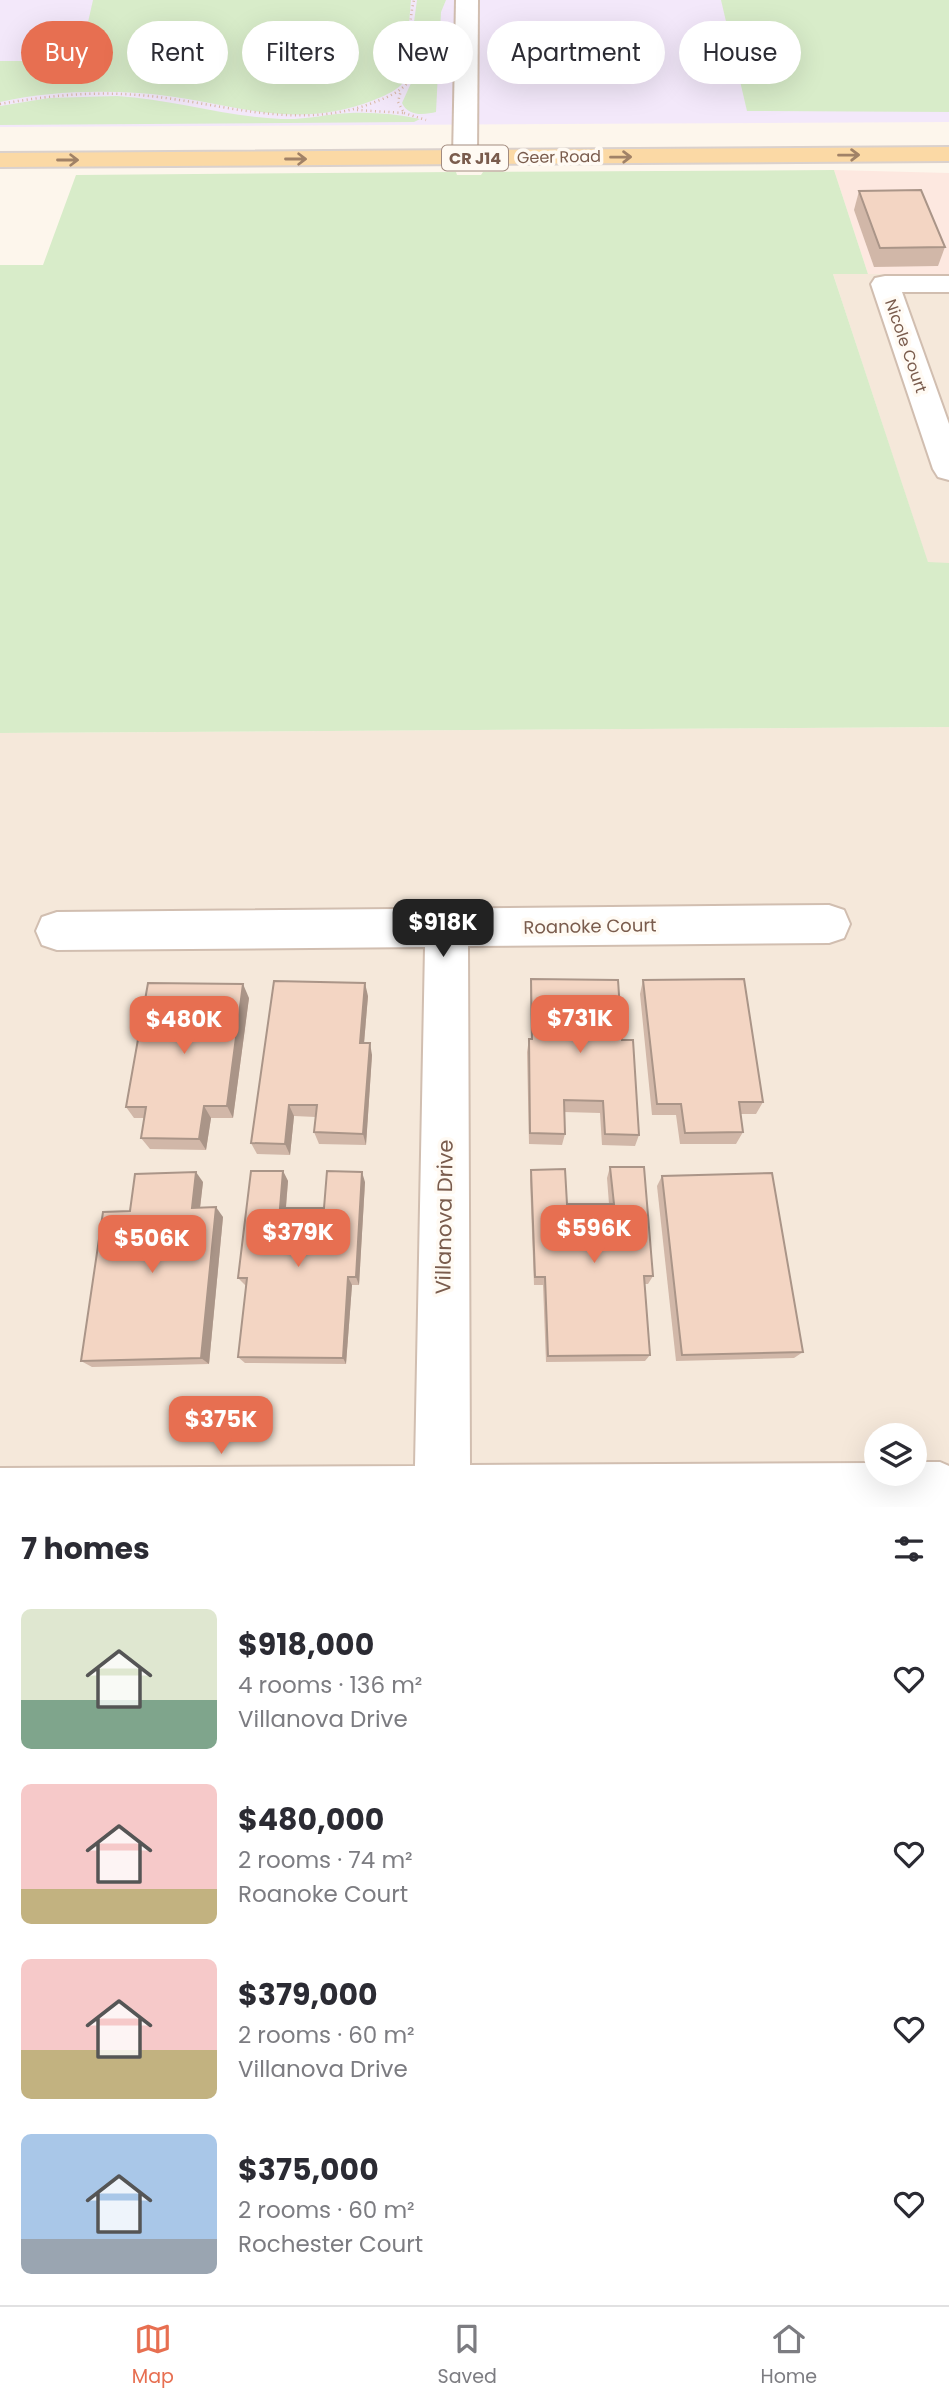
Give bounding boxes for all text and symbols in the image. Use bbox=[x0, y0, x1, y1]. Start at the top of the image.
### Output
chip: Buy bbox=[21, 21, 113, 84]
chip: Rent bbox=[127, 21, 228, 84]
chip: Filters bbox=[242, 21, 359, 84]
chip: New bbox=[373, 21, 473, 84]
chip: Apartment bbox=[487, 21, 665, 84]
chip: House bbox=[679, 21, 801, 84]
street label: Geer Road bbox=[517, 145, 601, 169]
road number: CR J14 bbox=[442, 146, 508, 170]
one-way arrow bbox=[837, 148, 860, 161]
one-way arrow bbox=[609, 150, 632, 163]
one-way arrow bbox=[284, 152, 307, 166]
one-way arrow bbox=[56, 153, 79, 167]
street label: Nicole Court bbox=[879, 296, 933, 396]
pin: $918K bbox=[394, 900, 492, 959]
text: $918K bbox=[409, 906, 477, 938]
street label: Roanoke Court bbox=[523, 912, 657, 940]
pin: $480K bbox=[135, 996, 233, 1056]
pin: $731K bbox=[531, 996, 629, 1055]
text: $731K bbox=[547, 1002, 613, 1034]
text: $480K bbox=[146, 1003, 222, 1035]
street label: Villanova Drive bbox=[428, 1139, 460, 1295]
pin: $596K bbox=[545, 1206, 643, 1265]
pin: $379K bbox=[249, 1210, 347, 1269]
text: $596K bbox=[557, 1212, 631, 1244]
pin: $506K bbox=[103, 1216, 201, 1275]
text: $379K bbox=[262, 1216, 334, 1248]
text: $506K bbox=[114, 1222, 190, 1254]
pin: $375K bbox=[172, 1396, 270, 1456]
text: $375K bbox=[185, 1403, 257, 1435]
map controls bbox=[864, 1423, 927, 1486]
button: layers bbox=[864, 1423, 927, 1486]
text: 7 homes bbox=[21, 1527, 150, 1570]
icon: filters bbox=[890, 1530, 928, 1568]
text: $918,000 bbox=[238, 1623, 374, 1666]
icon: home bbox=[77, 1637, 161, 1721]
icon: heart bbox=[890, 1660, 928, 1698]
text: 4 rooms · 136 m² bbox=[238, 1669, 422, 1701]
text: Villanova Drive bbox=[238, 1703, 408, 1735]
text: $480,000 bbox=[238, 1798, 384, 1841]
icon: home bbox=[77, 1812, 161, 1896]
icon: heart bbox=[890, 1835, 928, 1873]
text: 2 rooms · 74 m² bbox=[238, 1844, 413, 1876]
text: Roanoke Court bbox=[238, 1878, 408, 1910]
text: $379,000 bbox=[238, 1973, 378, 2016]
icon: home bbox=[77, 1987, 161, 2071]
icon: heart bbox=[890, 2010, 928, 2048]
text: 2 rooms · 60 m² bbox=[238, 2019, 415, 2051]
text: Villanova Drive bbox=[238, 2053, 408, 2085]
text: $375,000 bbox=[238, 2148, 379, 2191]
icon: home bbox=[77, 2162, 161, 2246]
icon: heart bbox=[890, 2185, 928, 2223]
text: 2 rooms · 60 m² bbox=[238, 2194, 415, 2226]
text: Rochester Court bbox=[238, 2228, 423, 2260]
tab: Map bbox=[132, 2320, 174, 2391]
tab: Saved bbox=[438, 2320, 497, 2391]
tab: Home bbox=[760, 2320, 817, 2391]

